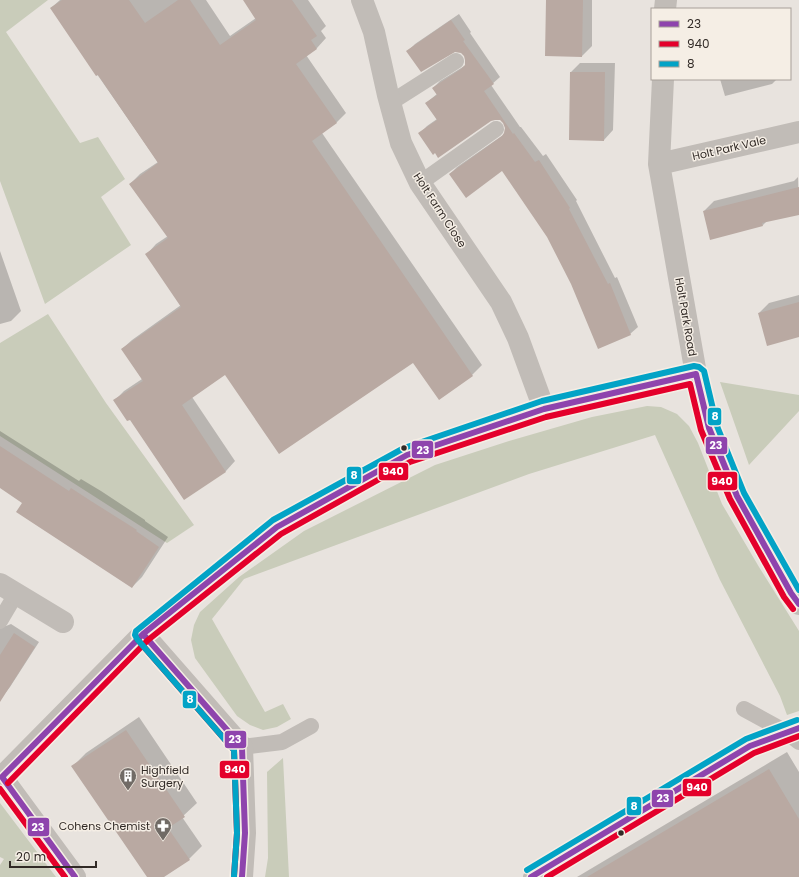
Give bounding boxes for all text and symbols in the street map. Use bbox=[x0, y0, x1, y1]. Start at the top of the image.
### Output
legend bbox=[651, 8, 791, 80]
text: 23 bbox=[687, 15, 701, 32]
text: 940 bbox=[687, 35, 710, 52]
text: 8 bbox=[687, 55, 695, 72]
street label: Holt Park Vale bbox=[691, 132, 768, 164]
street label: Holt Farm Close bbox=[410, 169, 470, 251]
street label: Holt Park Road bbox=[671, 277, 701, 357]
line badge: 8 bbox=[707, 407, 722, 426]
text: 8 bbox=[711, 408, 719, 424]
line badge: 23 bbox=[705, 436, 728, 455]
text: 23 bbox=[710, 437, 723, 453]
line badge: 23 bbox=[411, 440, 434, 459]
text: 23 bbox=[417, 442, 430, 458]
unlabelled marker bbox=[399, 443, 409, 453]
line badge: 940 bbox=[378, 462, 409, 481]
text: 940 bbox=[382, 463, 404, 479]
line badge: 8 bbox=[346, 466, 362, 485]
text: 8 bbox=[350, 467, 358, 483]
line badge: 940 bbox=[707, 471, 738, 491]
text: 940 bbox=[711, 473, 733, 489]
line badge: 8 bbox=[182, 690, 197, 709]
text: 8 bbox=[186, 691, 194, 707]
line badge: 23 bbox=[224, 730, 247, 749]
text: 23 bbox=[229, 731, 242, 747]
line badge: 940 bbox=[219, 760, 250, 779]
text: 940 bbox=[224, 761, 246, 777]
place label: Highfield Surgery bbox=[141, 762, 189, 791]
building icon: Highfield Surgery bbox=[118, 766, 138, 791]
line badge: 940 bbox=[682, 778, 712, 797]
text: 940 bbox=[686, 779, 708, 795]
line badge: 23 bbox=[651, 789, 674, 808]
text: 23 bbox=[657, 790, 670, 806]
line badge: 8 bbox=[626, 796, 642, 816]
text: 8 bbox=[630, 798, 638, 814]
pharmacy icon: Cohens Chemist bbox=[153, 816, 173, 841]
line badge: 23 bbox=[27, 817, 50, 837]
place label: Cohens Chemist bbox=[59, 818, 150, 834]
text: 23 bbox=[32, 819, 45, 835]
unlabelled marker bbox=[616, 828, 626, 838]
scale bar bbox=[10, 843, 96, 869]
text: 20 m bbox=[16, 848, 46, 865]

